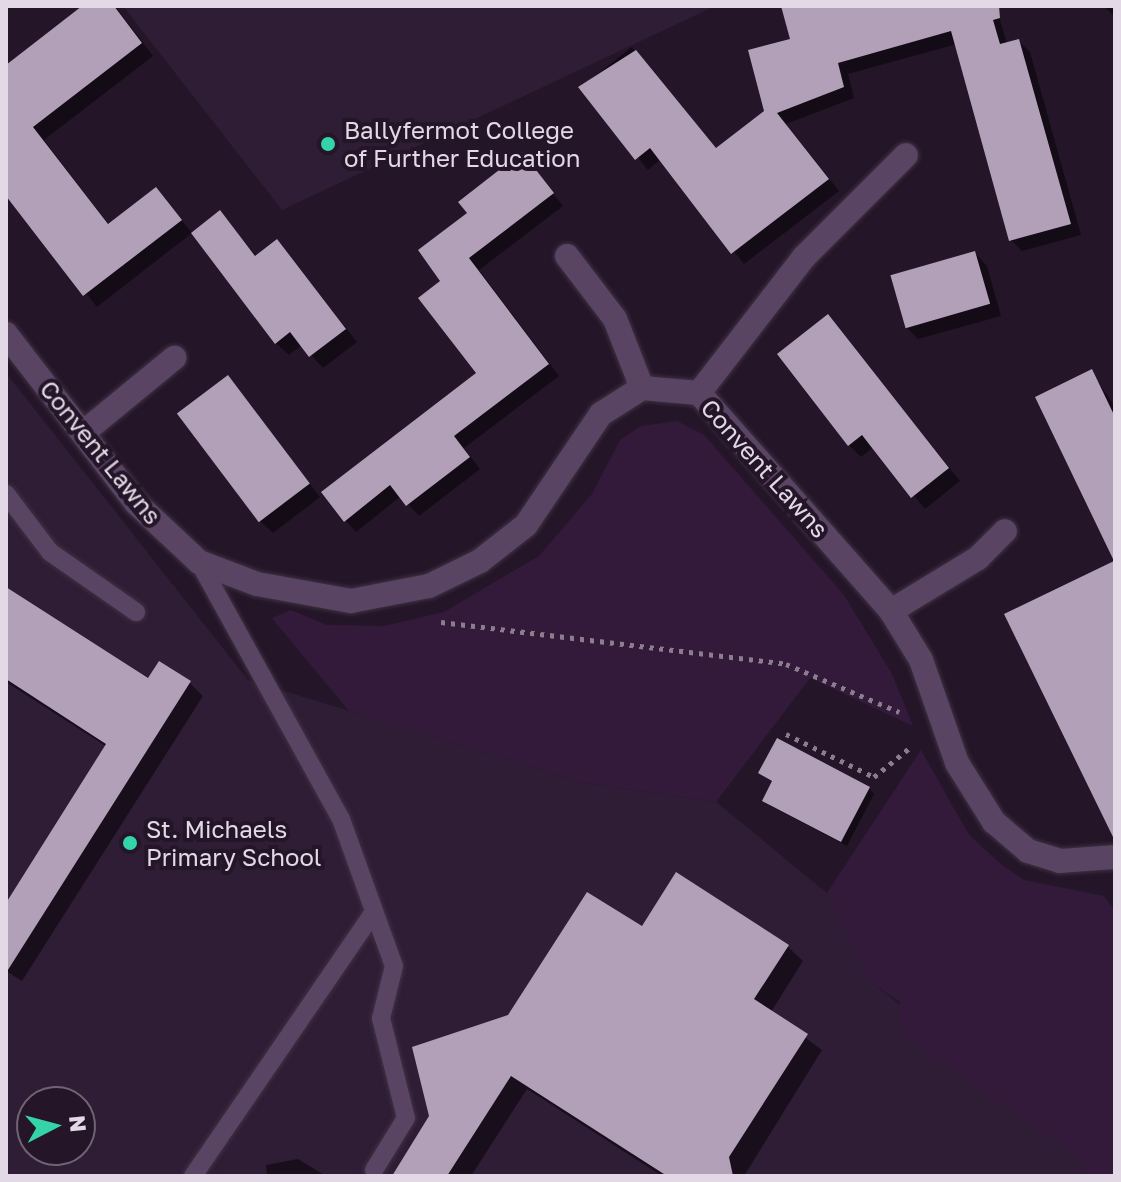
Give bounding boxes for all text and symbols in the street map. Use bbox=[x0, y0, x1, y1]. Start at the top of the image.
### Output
place label: Ballyfermot College of Further Education bbox=[344, 116, 580, 172]
marker: Ballyfermot College of Further Education bbox=[319, 135, 337, 153]
street label: Convent Lawns bbox=[34, 374, 168, 530]
street label: Convent Lawns bbox=[695, 393, 835, 543]
place label: St. Michaels Primary School bbox=[146, 815, 322, 871]
marker: St. Michaels Primary School bbox=[121, 834, 139, 852]
north arrow bbox=[16, 1086, 96, 1166]
text: N bbox=[64, 1114, 93, 1133]

